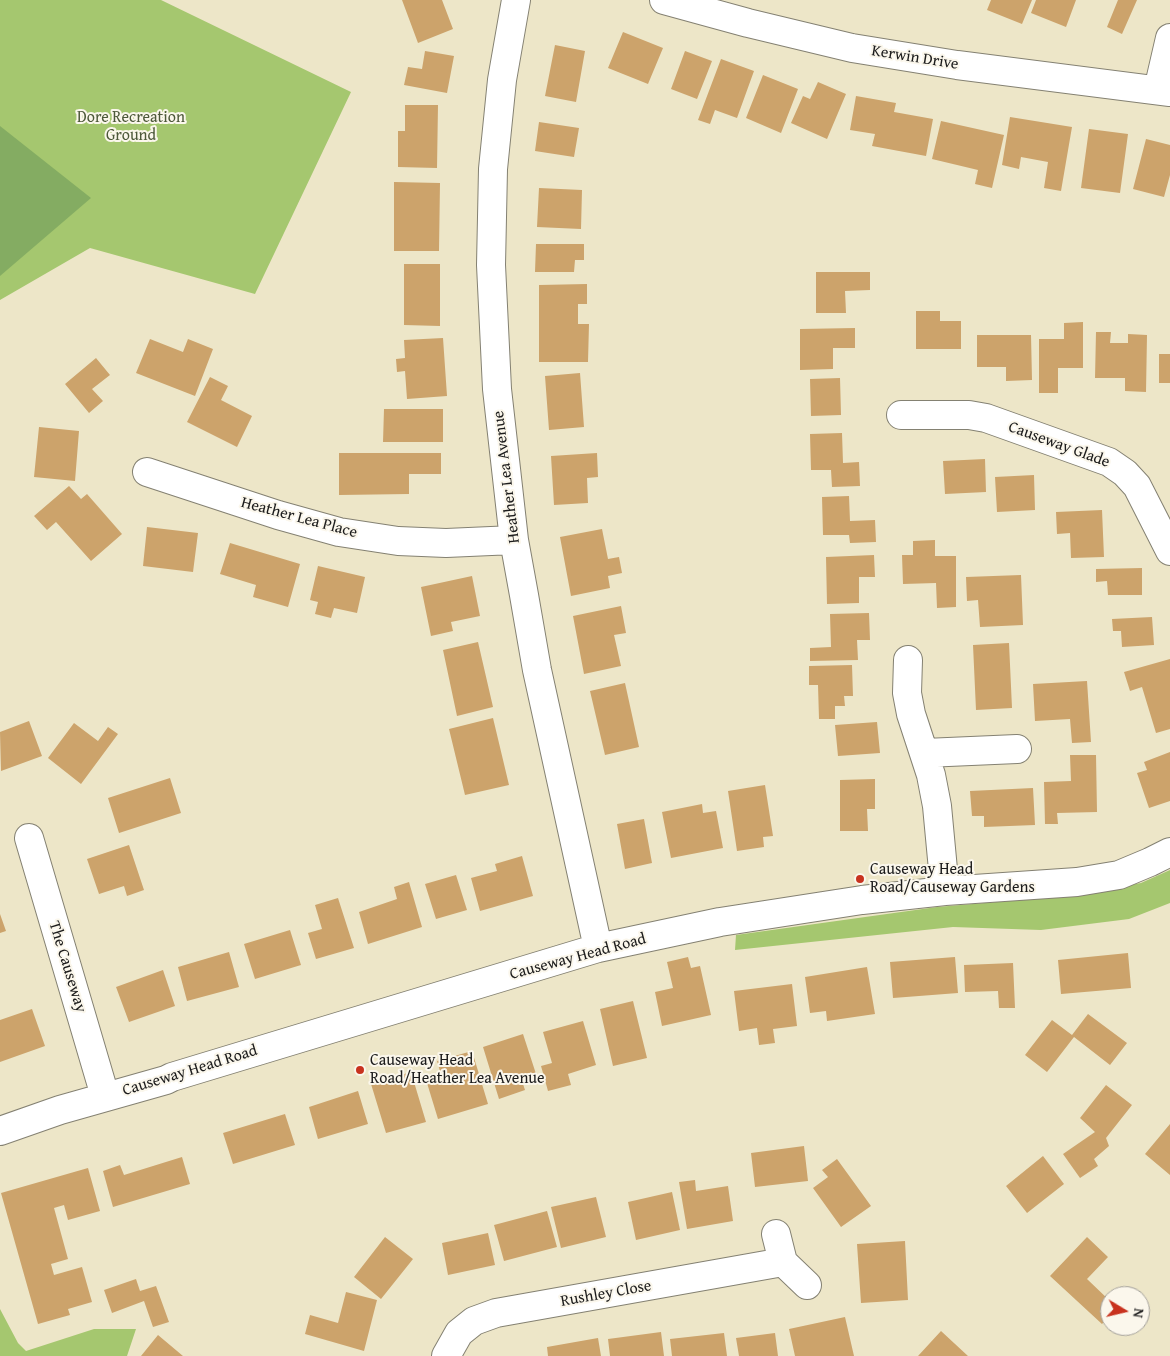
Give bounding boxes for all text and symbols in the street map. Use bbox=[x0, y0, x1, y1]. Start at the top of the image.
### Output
street label: Kerwin Drive bbox=[870, 42, 960, 74]
park label: Dore Recreation Ground bbox=[77, 108, 185, 146]
street label: Heather Lea Avenue bbox=[489, 410, 525, 544]
street label: Causeway Glade bbox=[1006, 418, 1112, 472]
street label: Heather Lea Place bbox=[239, 493, 359, 543]
place label: Causeway Head Road/Causeway Gardens bbox=[870, 860, 1035, 898]
marker: Causeway Head Road/Causeway Gardens bbox=[854, 873, 866, 885]
street label: The Causeway bbox=[44, 919, 90, 1015]
street label: Causeway Head Road bbox=[508, 930, 648, 984]
street label: Causeway Head Road bbox=[120, 1041, 260, 1101]
place label: Causeway Head Road/Heather Lea Avenue bbox=[370, 1051, 545, 1089]
marker: Causeway Head Road/Heather Lea Avenue bbox=[354, 1064, 366, 1076]
street label: Rushley Close bbox=[559, 1277, 653, 1311]
north arrow bbox=[1100, 1286, 1150, 1336]
text: N bbox=[1128, 1307, 1149, 1319]

